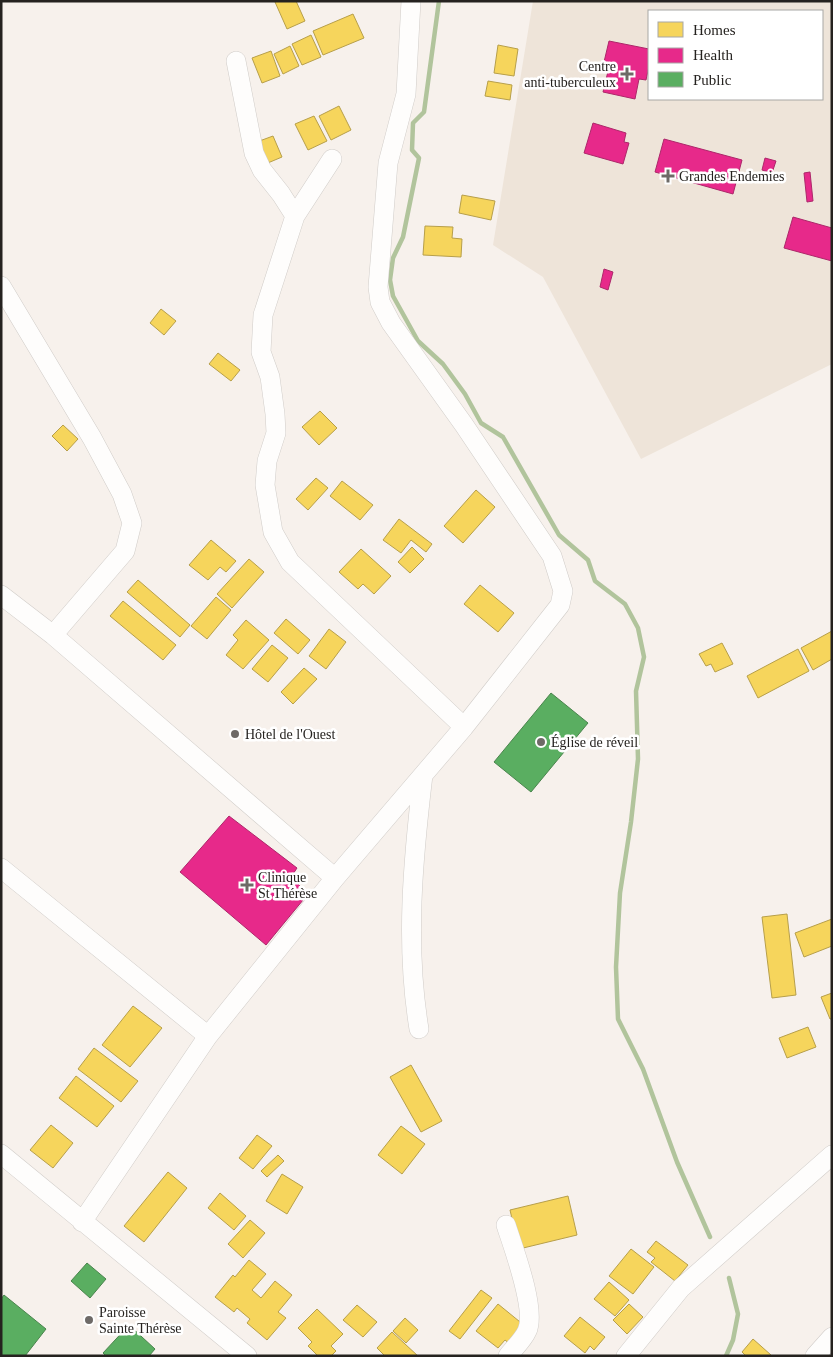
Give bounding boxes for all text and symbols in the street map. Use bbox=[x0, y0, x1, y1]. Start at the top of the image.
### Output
legend bbox=[648, 10, 823, 100]
text: Homes bbox=[693, 22, 736, 38]
text: Health bbox=[693, 47, 733, 63]
place label: Centre anti-tuberculeux bbox=[524, 59, 616, 90]
marker: Centre anti-tuberculeux bbox=[620, 67, 634, 81]
text: Public bbox=[693, 72, 732, 88]
marker: Grandes Endemies bbox=[661, 169, 675, 183]
place label: Grandes Endemies bbox=[679, 169, 784, 184]
place label: Hôtel de l'Ouest bbox=[245, 727, 336, 742]
marker: Hôtel de l'Ouest bbox=[229, 728, 241, 740]
place label: Église de réveil bbox=[551, 734, 638, 750]
marker: Église de réveil bbox=[535, 736, 547, 748]
place label: Clinique St Thérèse bbox=[258, 870, 317, 901]
marker: Clinique St Thérèse bbox=[240, 878, 254, 892]
place label: Paroisse Sainte Thérèse bbox=[99, 1305, 182, 1336]
marker: Paroisse Sainte Thérèse bbox=[83, 1314, 95, 1326]

